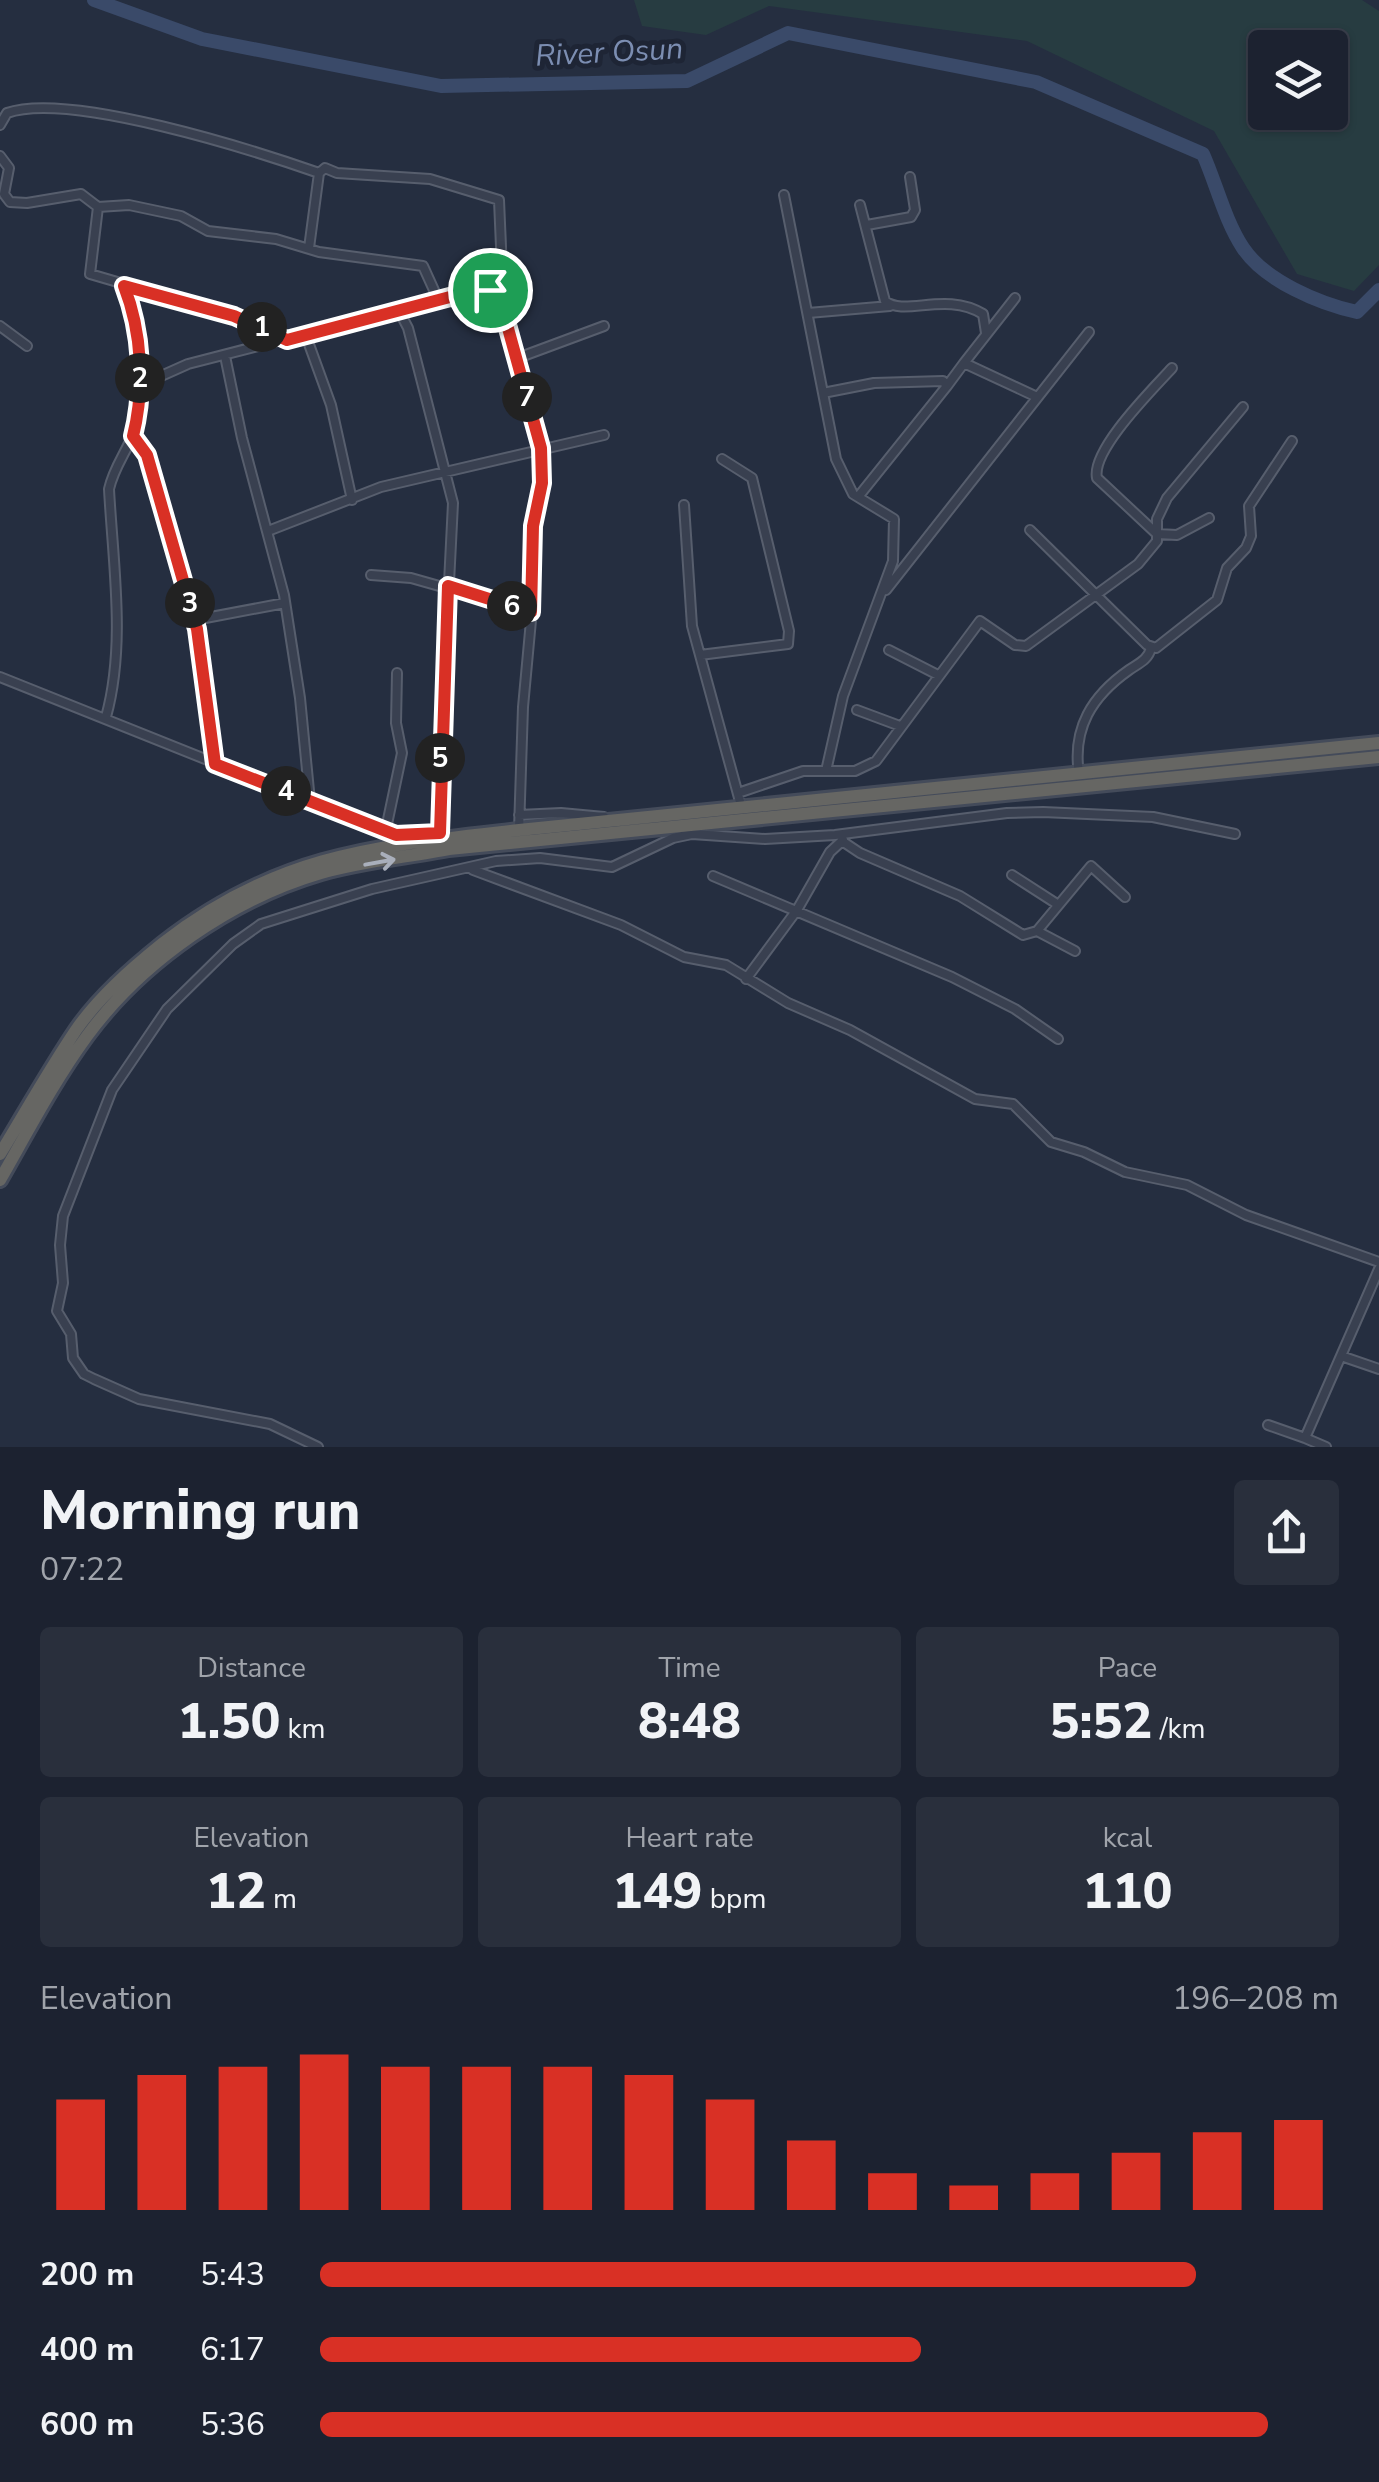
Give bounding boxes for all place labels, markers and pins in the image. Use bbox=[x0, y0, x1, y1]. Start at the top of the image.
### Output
pin bbox=[448, 248, 533, 333]
pin: 1 bbox=[237, 302, 287, 352]
pin: 2 bbox=[115, 353, 165, 403]
pin: 7 bbox=[502, 372, 552, 422]
pin: 3 bbox=[165, 578, 215, 628]
pin: 6 bbox=[487, 581, 537, 631]
pin: 5 bbox=[415, 733, 465, 783]
pin: 4 bbox=[261, 766, 311, 816]

